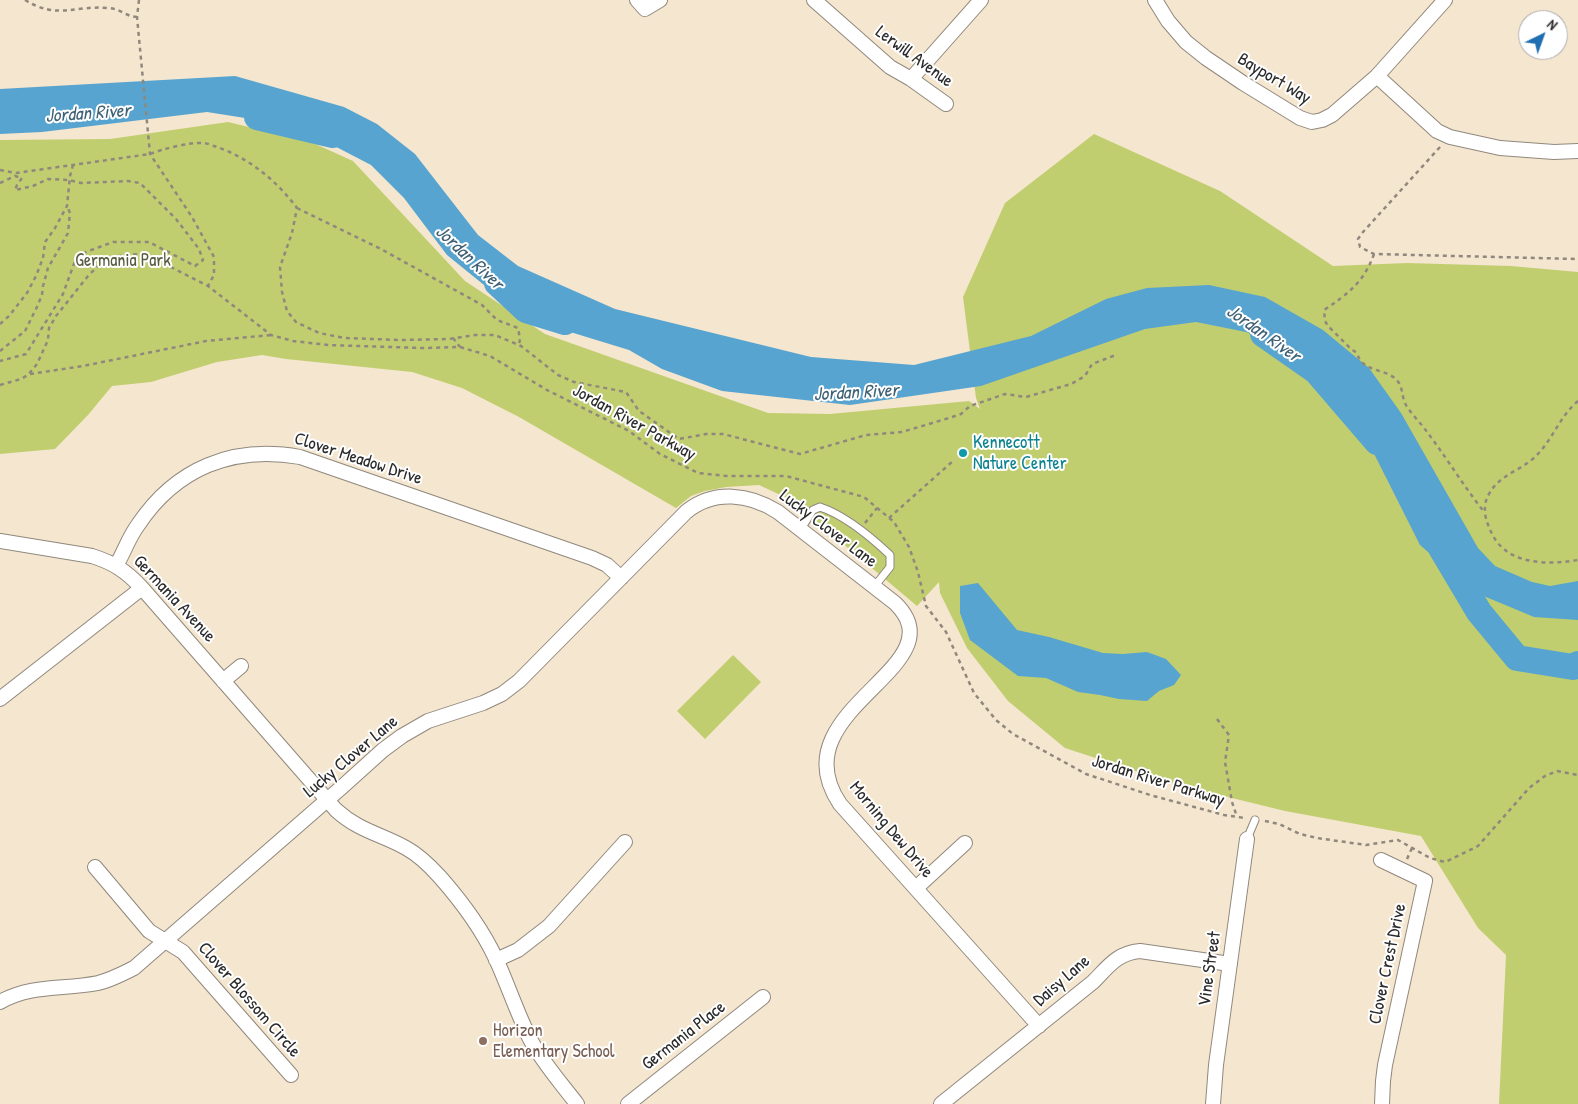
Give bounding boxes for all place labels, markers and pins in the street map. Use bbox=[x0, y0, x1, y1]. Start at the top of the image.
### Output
place label: Kennecott Nature Center bbox=[973, 432, 1067, 474]
marker: Kennecott Nature Center bbox=[957, 447, 969, 459]
place label: Horizon Elementary School bbox=[493, 1020, 614, 1062]
marker: Horizon Elementary School bbox=[477, 1035, 489, 1047]

